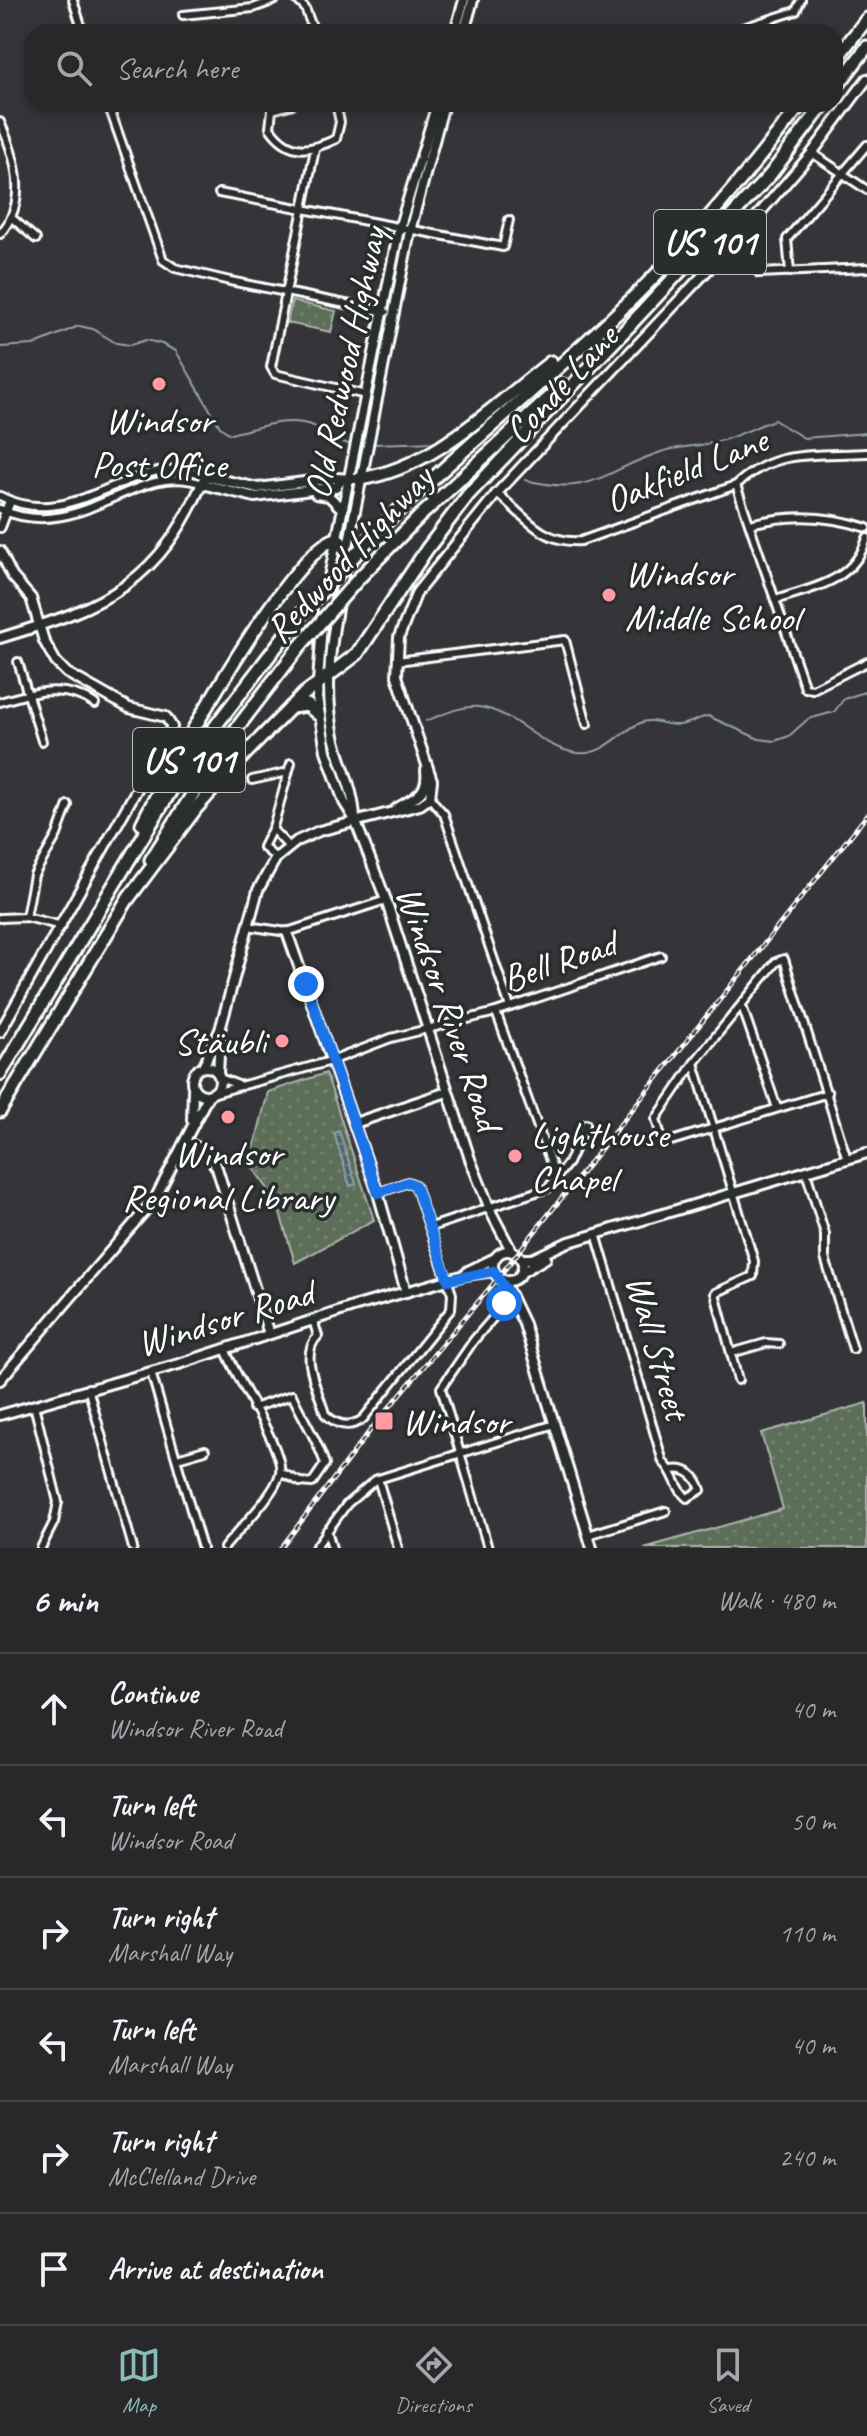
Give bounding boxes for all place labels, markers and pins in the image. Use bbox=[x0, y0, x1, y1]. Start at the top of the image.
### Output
marker: Windsor Post Office bbox=[150, 375, 168, 393]
place label: Windsor Post Office bbox=[92, 397, 229, 488]
place label: Windsor Middle School bbox=[625, 550, 806, 641]
marker: Windsor Middle School bbox=[600, 586, 618, 604]
place label: Stäubli bbox=[174, 1018, 270, 1065]
marker: Stäubli bbox=[273, 1032, 291, 1050]
marker: Windsor Regional Library bbox=[219, 1108, 237, 1126]
place label: Lighthouse Chapel bbox=[531, 1111, 671, 1202]
place label: Windsor Regional Library bbox=[122, 1130, 337, 1221]
marker: Lighthouse Chapel bbox=[506, 1147, 524, 1165]
place label: Windsor bbox=[402, 1398, 514, 1445]
marker: Windsor bbox=[373, 1410, 395, 1432]

